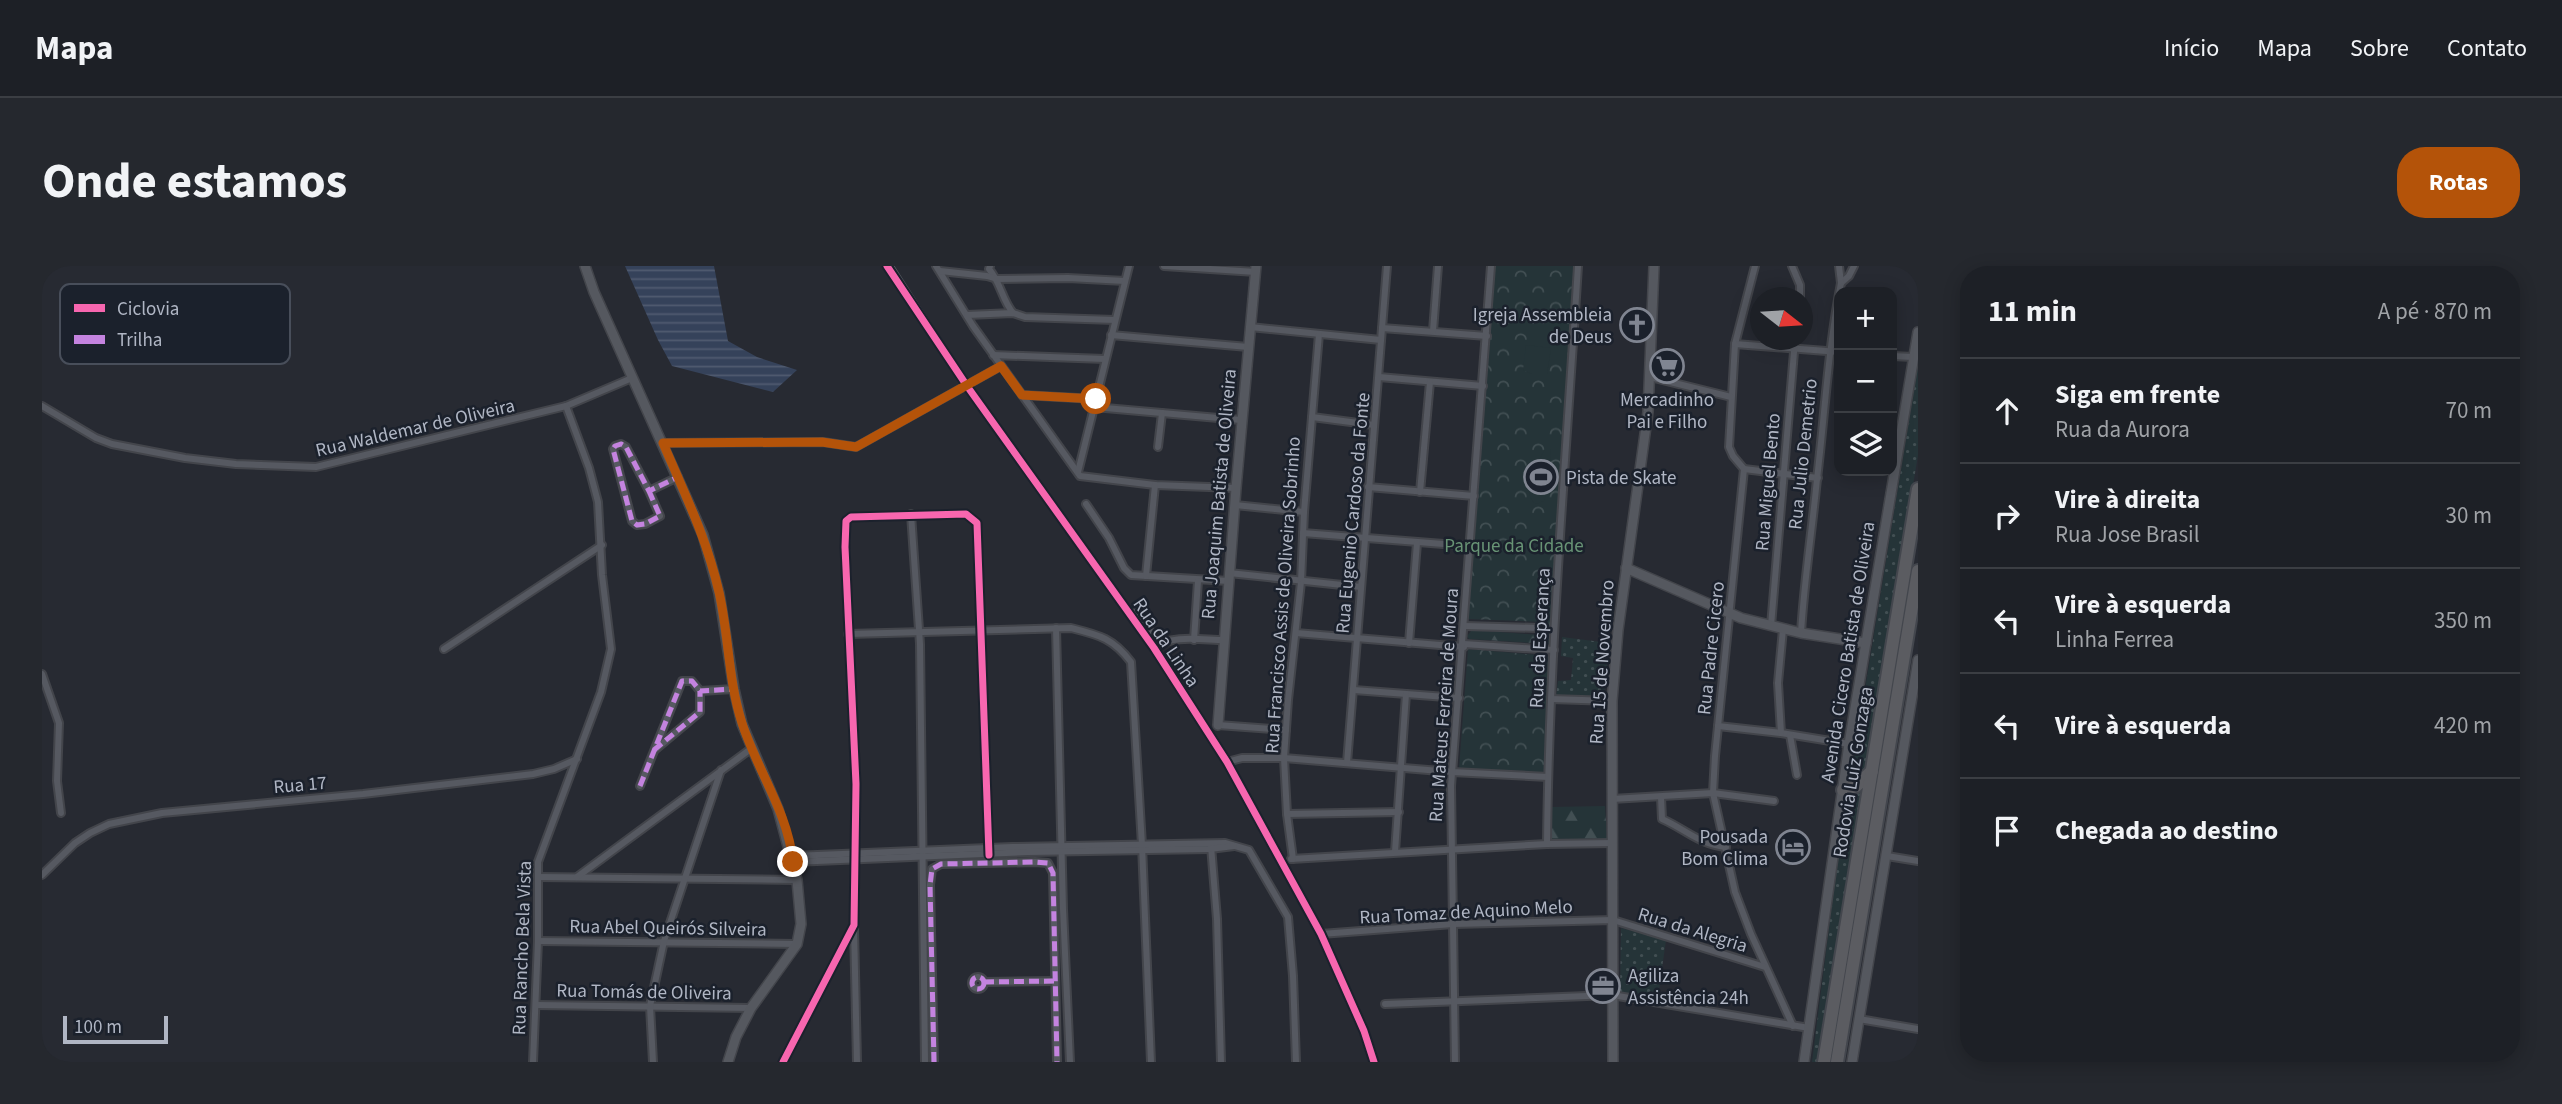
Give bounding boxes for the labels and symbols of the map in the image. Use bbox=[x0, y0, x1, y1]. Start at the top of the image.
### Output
legend bbox=[60, 284, 290, 364]
north arrow bbox=[1750, 287, 1813, 350]
text: Ciclovia bbox=[117, 296, 179, 323]
place label: Igreja Assembleia de Deus bbox=[1473, 302, 1612, 351]
church icon: Igreja Assembleia de Deus bbox=[1618, 306, 1656, 344]
text: Trilha bbox=[117, 327, 162, 354]
supermarket icon: Mercadinho Pai e Filho bbox=[1648, 347, 1686, 385]
street label: Rua Joaquim Batista de Oliveira bbox=[1195, 368, 1244, 621]
street label: Rua Julio Demetrio bbox=[1782, 377, 1825, 531]
route start bbox=[1080, 383, 1111, 414]
place label: Mercadinho Pai e Filho bbox=[1620, 387, 1714, 436]
street label: Rua Waldemar de Oliveira bbox=[313, 392, 518, 465]
street label: Rua Eugenio Cardoso da Fonte bbox=[1330, 392, 1377, 635]
street label: Rua Miguel Bento bbox=[1749, 412, 1788, 552]
street label: Rua Francisco Assis de Oliveira Sobrinho bbox=[1259, 436, 1308, 755]
sports icon: Pista de Skate bbox=[1522, 458, 1560, 496]
place label: Pista de Skate bbox=[1566, 465, 1676, 492]
street label: Avenida Cicero Batista de Oliveira bbox=[1814, 520, 1882, 785]
park label: Parque da Cidade bbox=[1444, 533, 1584, 560]
street label: Rua da Esperança bbox=[1523, 567, 1558, 709]
street label: Rua 15 de Novembro bbox=[1583, 579, 1622, 745]
street label: Rua Padre Cicero bbox=[1691, 580, 1732, 716]
street label: Rua Mateus Ferreira de Moura bbox=[1423, 587, 1466, 823]
street label: Rua da Linha bbox=[1126, 593, 1206, 693]
street label: Rodovia Luiz Gonzaga bbox=[1827, 685, 1880, 860]
street label: Rua 17 bbox=[272, 770, 328, 801]
place label: Pousada Bom Clima bbox=[1681, 824, 1768, 873]
hotel icon: Pousada Bom Clima bbox=[1774, 828, 1812, 866]
route end bbox=[777, 846, 808, 877]
street label: Rua Rancho Bela Vista bbox=[506, 860, 539, 1036]
street label: Rua Tomaz de Aquino Melo bbox=[1359, 893, 1573, 932]
street label: Rua da Alegria bbox=[1634, 901, 1751, 960]
street label: Rua Abel Queirós Silveira bbox=[569, 913, 767, 944]
place label: Agiliza Assistência 24h bbox=[1628, 963, 1749, 1012]
office icon: Agiliza Assistência 24h bbox=[1584, 967, 1622, 1005]
street label: Rua Tomás de Oliveira bbox=[556, 977, 732, 1008]
scale bar bbox=[63, 1013, 168, 1045]

